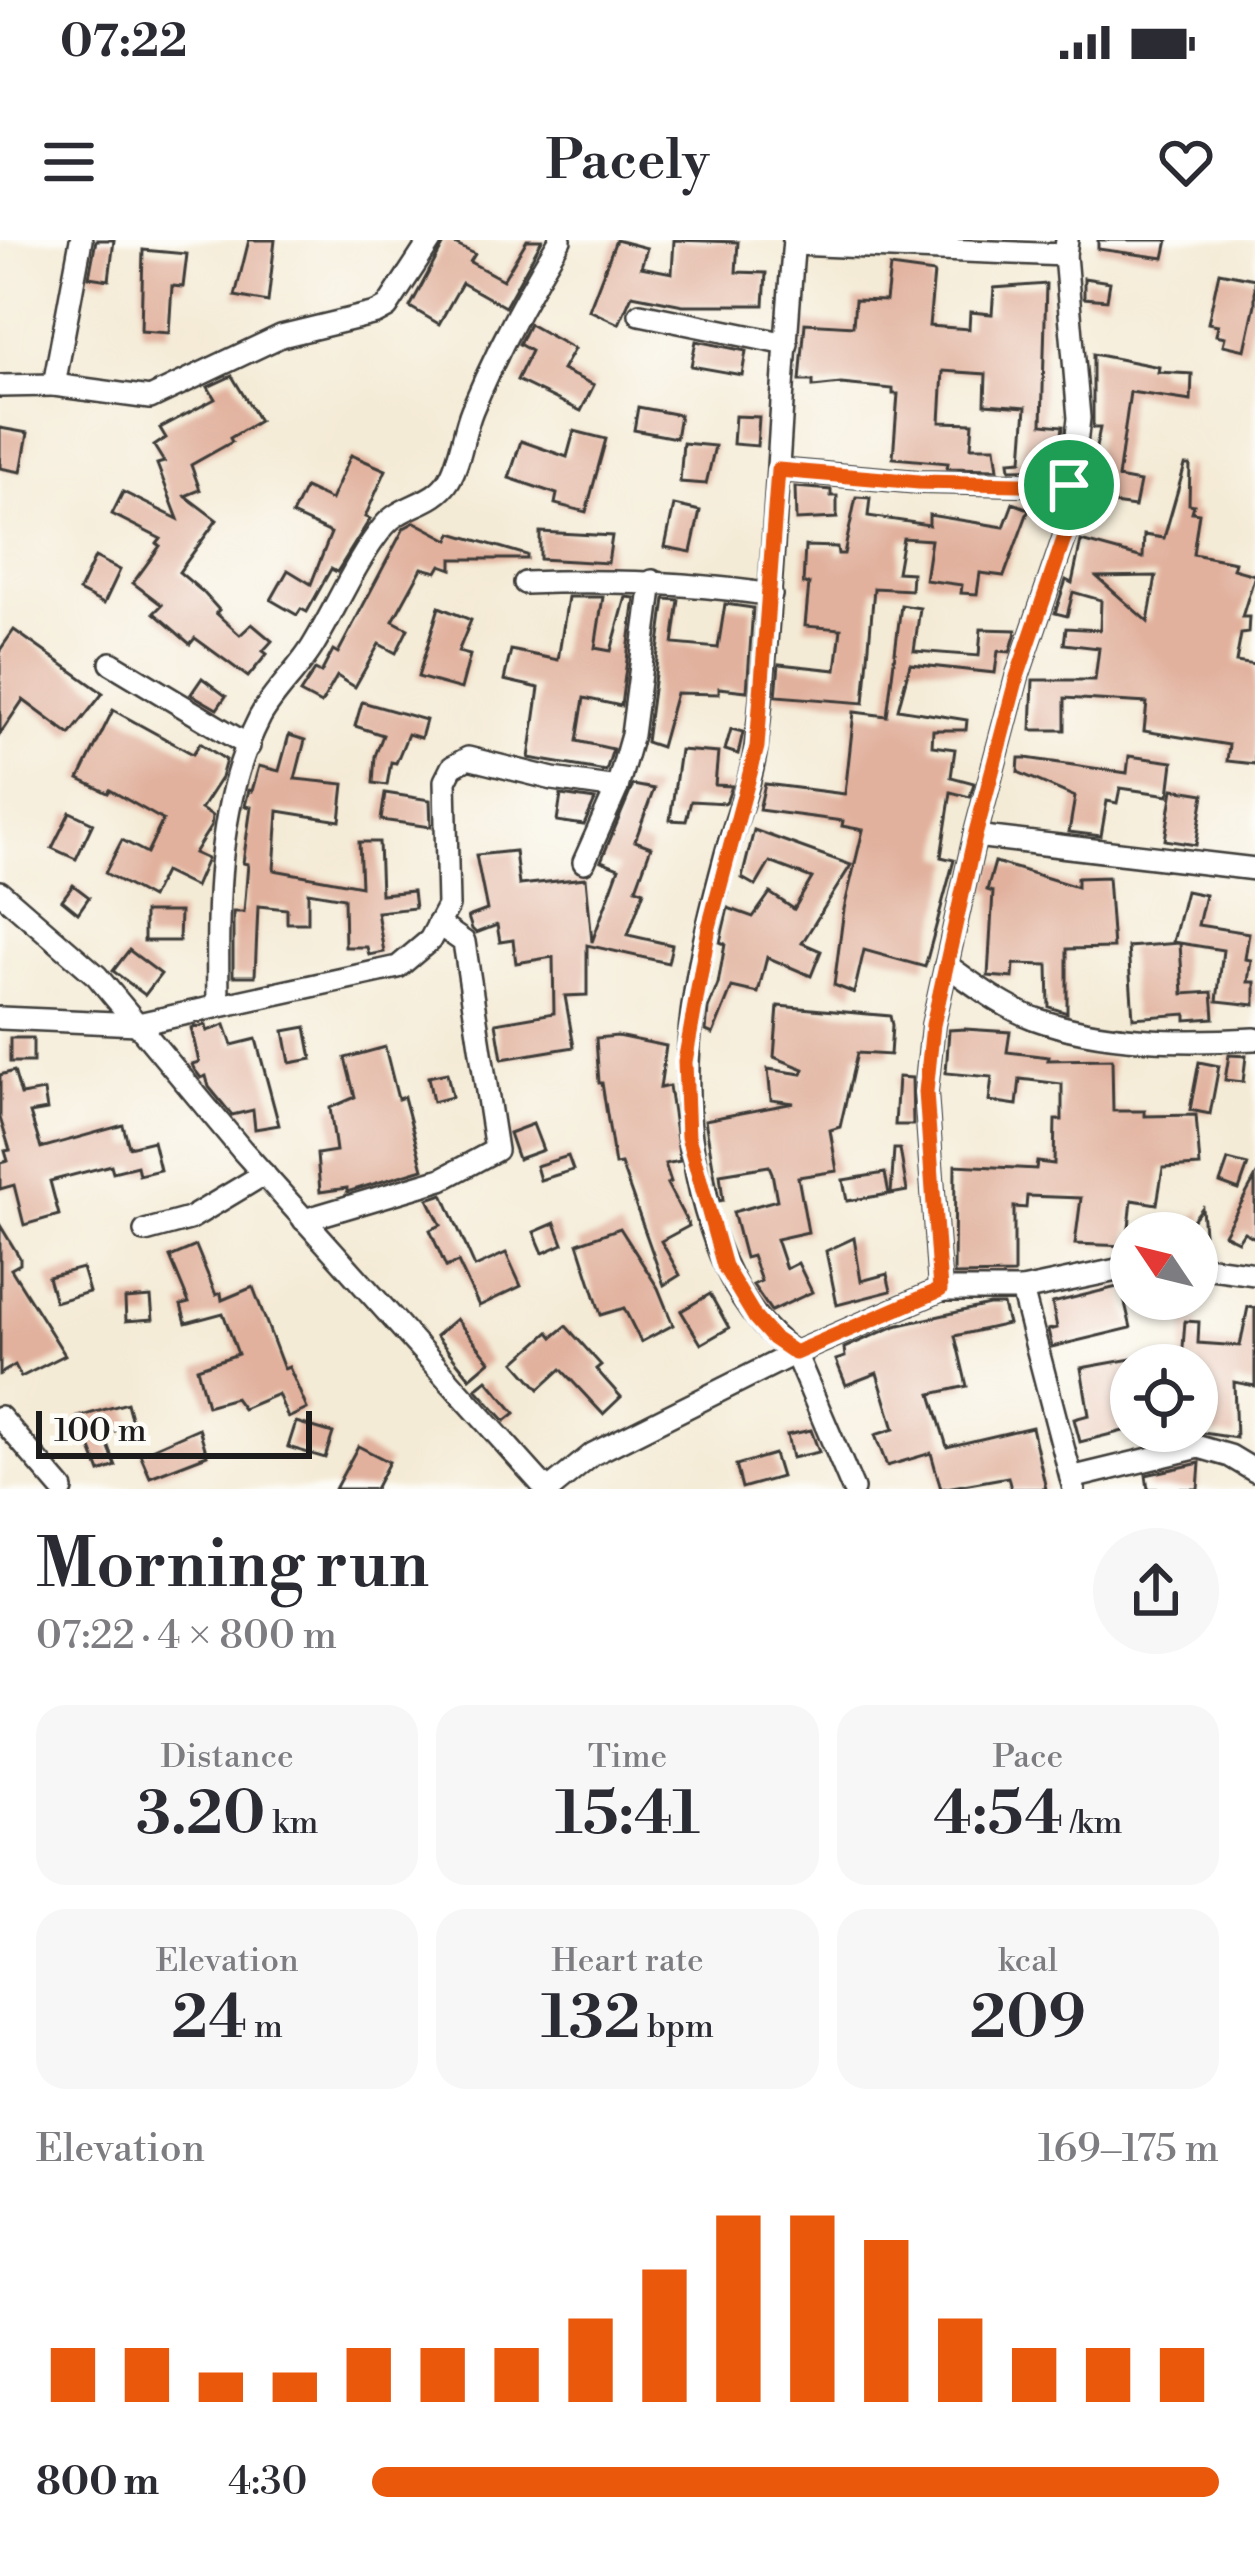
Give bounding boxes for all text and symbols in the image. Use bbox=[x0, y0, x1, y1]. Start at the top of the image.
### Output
text: 07:22 bbox=[60, 14, 187, 71]
text: Pacely bbox=[546, 128, 709, 196]
icon: menu bbox=[36, 129, 102, 195]
icon: heart bbox=[1153, 129, 1219, 195]
pin bbox=[1018, 434, 1120, 536]
icon: arrive bbox=[1036, 452, 1102, 518]
north arrow bbox=[1110, 1212, 1218, 1320]
map controls bbox=[1110, 1212, 1218, 1452]
button: locate bbox=[1110, 1344, 1218, 1452]
scale bar bbox=[36, 1405, 312, 1458]
text: 100 m bbox=[54, 1411, 147, 1452]
text: Morning run bbox=[36, 1525, 429, 1608]
button: share bbox=[1093, 1528, 1219, 1654]
text: 07:22 · 4 × 800 m bbox=[36, 1612, 337, 1661]
text: Distance bbox=[161, 1737, 294, 1778]
text: Time bbox=[588, 1737, 667, 1778]
text: Pace bbox=[992, 1737, 1063, 1778]
text: 3.20 bbox=[136, 1778, 265, 1853]
text: 15:41 bbox=[555, 1778, 700, 1853]
text: 4:54 bbox=[933, 1778, 1063, 1853]
text: km bbox=[265, 1803, 318, 1844]
text: /km bbox=[1063, 1803, 1122, 1844]
text: Elevation bbox=[156, 1941, 299, 1982]
text: Heart rate bbox=[551, 1941, 704, 1982]
text: kcal bbox=[998, 1941, 1058, 1982]
text: 24 bbox=[172, 1982, 247, 2057]
text: 132 bbox=[541, 1982, 640, 2057]
text: 209 bbox=[970, 1982, 1086, 2057]
text: m bbox=[247, 2007, 283, 2048]
text: bpm bbox=[640, 2007, 714, 2048]
text: Elevation bbox=[36, 2125, 205, 2174]
text: 169–175 m bbox=[1038, 2125, 1219, 2174]
text: 800 m bbox=[36, 2458, 159, 2507]
text: 4:30 bbox=[228, 2458, 307, 2507]

